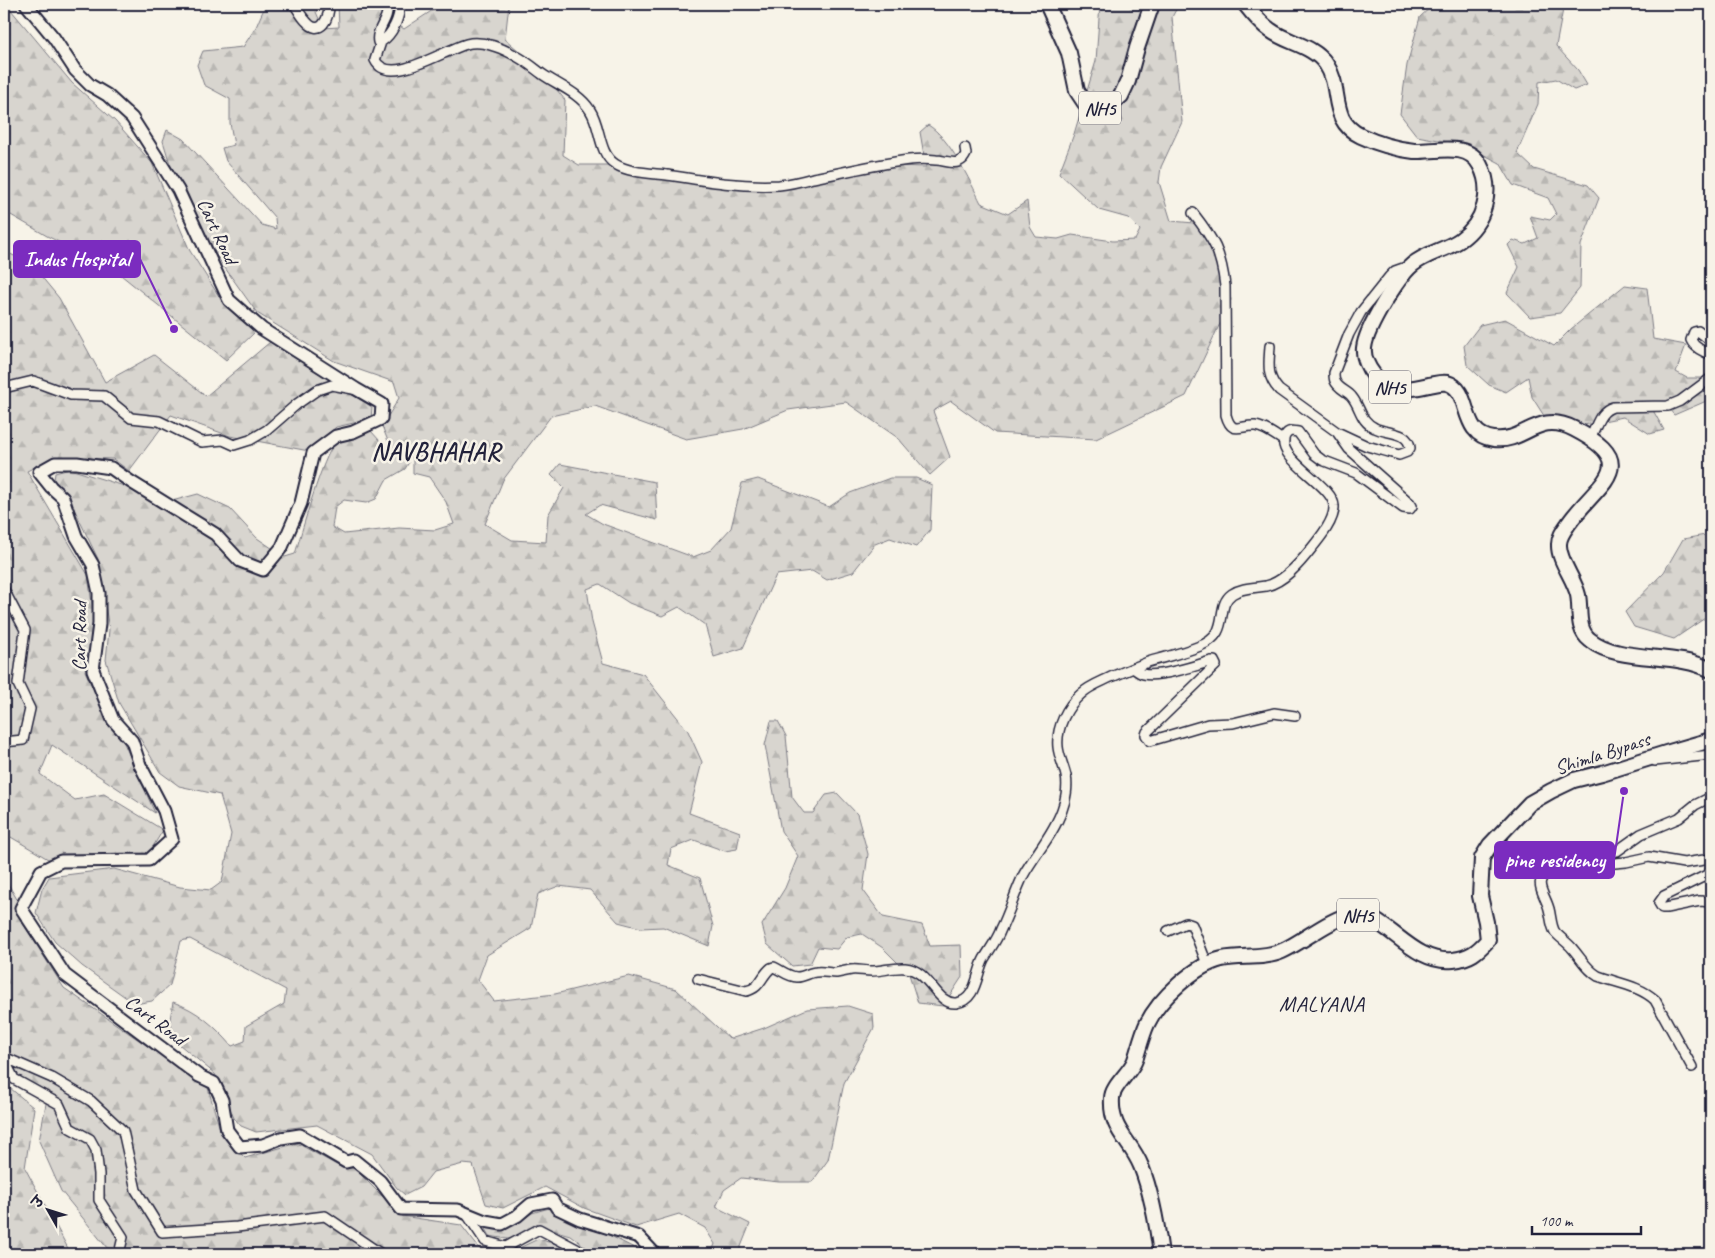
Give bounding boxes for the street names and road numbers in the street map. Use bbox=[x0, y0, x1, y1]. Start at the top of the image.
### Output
road number: NH5 bbox=[1079, 92, 1121, 125]
street label: Cart Road bbox=[191, 194, 245, 271]
road number: NH5 bbox=[1369, 371, 1411, 404]
street label: Cart Road bbox=[66, 598, 93, 671]
street label: Shimla Bypass bbox=[1552, 726, 1655, 781]
road number: NH5 bbox=[1337, 898, 1379, 932]
street label: Cart Road bbox=[120, 989, 194, 1053]

